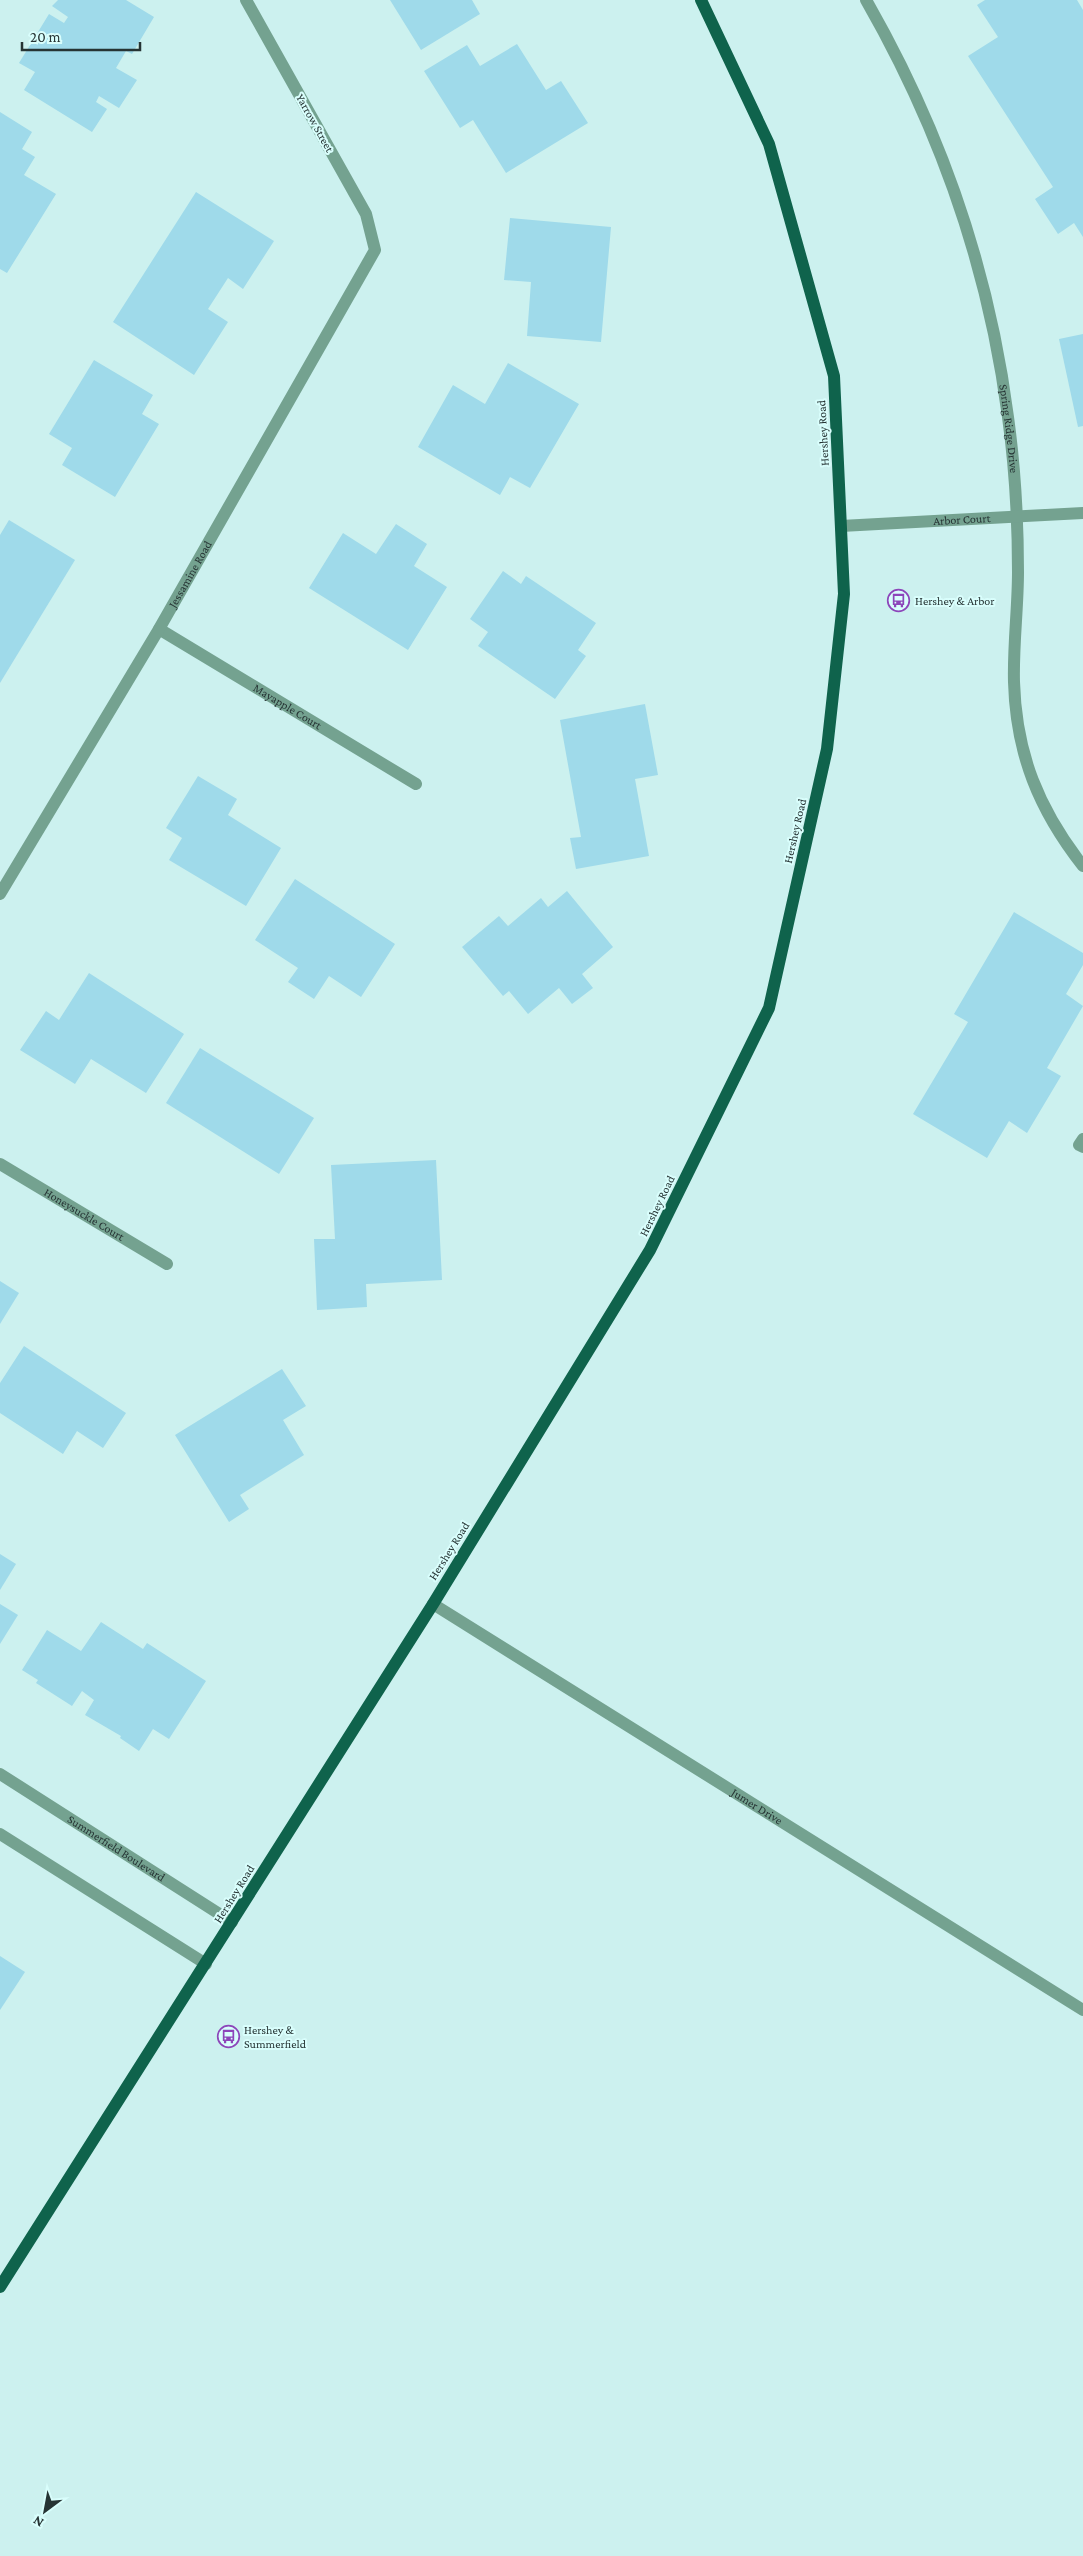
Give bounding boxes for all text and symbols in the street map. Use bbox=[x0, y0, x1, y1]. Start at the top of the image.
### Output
scale bar bbox=[22, 20, 140, 52]
text: 20 m bbox=[30, 29, 61, 45]
street label: Yarrow Street bbox=[293, 91, 337, 156]
street label: Spring Ridge Drive bbox=[996, 383, 1021, 474]
street label: Hershey Road bbox=[814, 399, 832, 466]
street label: Arbor Court bbox=[933, 511, 992, 528]
street label: Jessamine Road bbox=[165, 538, 215, 611]
bus stop icon: Hershey & Arbor bbox=[887, 589, 911, 613]
place label: Hershey & Arbor bbox=[915, 594, 995, 608]
street label: Mayapple Court bbox=[251, 680, 325, 733]
street label: Hershey Road bbox=[781, 797, 809, 865]
street label: Hershey Road bbox=[636, 1173, 678, 1239]
street label: Honeysuckle Court bbox=[41, 1185, 128, 1244]
street label: Hershey Road bbox=[426, 1519, 473, 1583]
street label: Jumer Drive bbox=[728, 1785, 785, 1828]
street label: Summerfield Boulevard bbox=[65, 1812, 168, 1885]
street label: Hershey Road bbox=[211, 1862, 258, 1926]
place label: Hershey & Summerfield bbox=[244, 2023, 307, 2051]
bus stop icon: Hershey & Summerfield bbox=[216, 2025, 240, 2049]
north arrow bbox=[20, 2486, 70, 2536]
text: N bbox=[29, 2512, 46, 2531]

